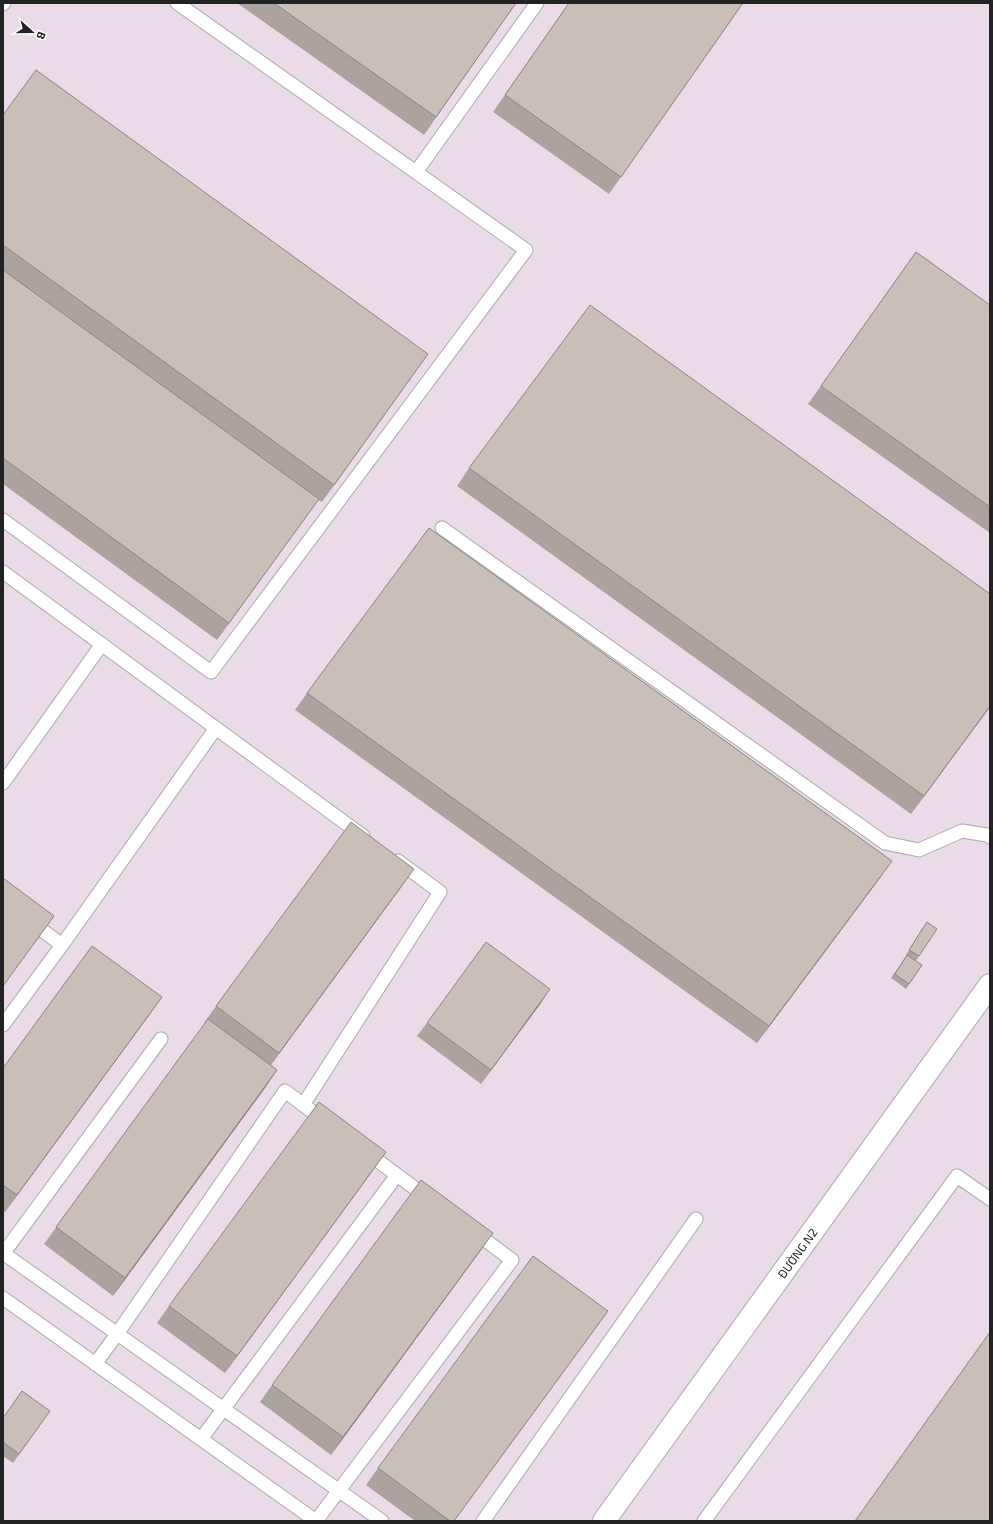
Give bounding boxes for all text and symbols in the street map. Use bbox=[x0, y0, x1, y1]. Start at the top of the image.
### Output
north arrow bbox=[12, 12, 52, 52]
text: B bbox=[34, 30, 49, 41]
street label: ĐƯỜNG N2 bbox=[774, 1225, 820, 1281]

